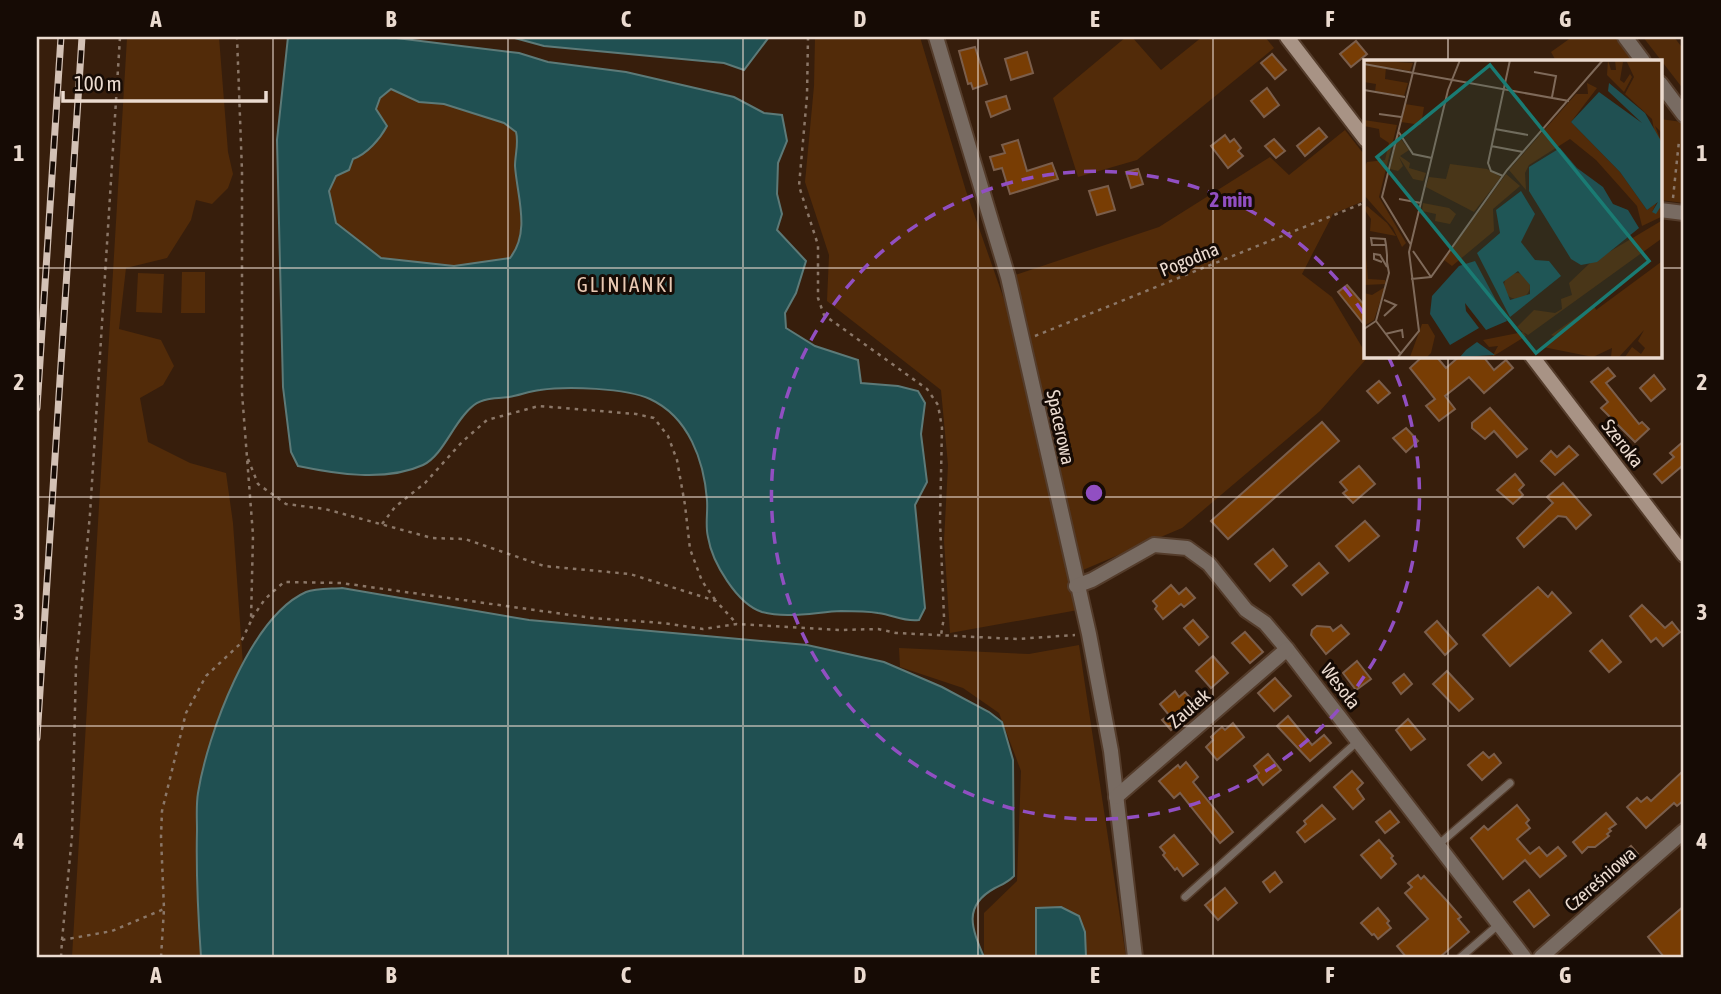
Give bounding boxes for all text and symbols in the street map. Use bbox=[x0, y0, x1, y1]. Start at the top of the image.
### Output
text: A bbox=[149, 6, 162, 32]
text: B bbox=[386, 6, 397, 32]
text: C bbox=[621, 6, 632, 32]
text: D bbox=[854, 6, 867, 32]
text: E bbox=[1090, 6, 1100, 32]
text: F bbox=[1325, 6, 1335, 32]
text: G bbox=[1559, 6, 1571, 32]
scale bar bbox=[63, 60, 266, 104]
inset map bbox=[1364, 60, 1662, 357]
text: 100 m bbox=[74, 71, 122, 95]
text: 1 bbox=[14, 140, 25, 166]
text: 1 bbox=[1697, 140, 1708, 166]
text: 2 min bbox=[1210, 187, 1252, 211]
street label: Pogodna bbox=[1156, 237, 1222, 281]
district label: GLINIANKI bbox=[577, 272, 675, 296]
text: 2 bbox=[14, 369, 24, 395]
text: 2 bbox=[1697, 369, 1707, 395]
street label: Spacerowa bbox=[1042, 388, 1080, 466]
street label: Szeroka bbox=[1597, 415, 1649, 471]
centre of rings bbox=[1082, 481, 1106, 505]
text: 3 bbox=[14, 599, 24, 625]
text: 3 bbox=[1697, 599, 1707, 625]
street label: Wesoła bbox=[1317, 659, 1365, 713]
street label: Zaułek bbox=[1164, 683, 1215, 732]
text: 4 bbox=[13, 828, 25, 854]
text: 4 bbox=[1696, 828, 1708, 854]
street label: Czereśniowa bbox=[1560, 842, 1640, 916]
text: A bbox=[149, 962, 162, 988]
text: B bbox=[386, 962, 397, 988]
text: C bbox=[621, 962, 632, 988]
text: D bbox=[854, 962, 867, 988]
text: E bbox=[1090, 962, 1100, 988]
text: F bbox=[1325, 962, 1335, 988]
text: G bbox=[1559, 962, 1571, 988]

